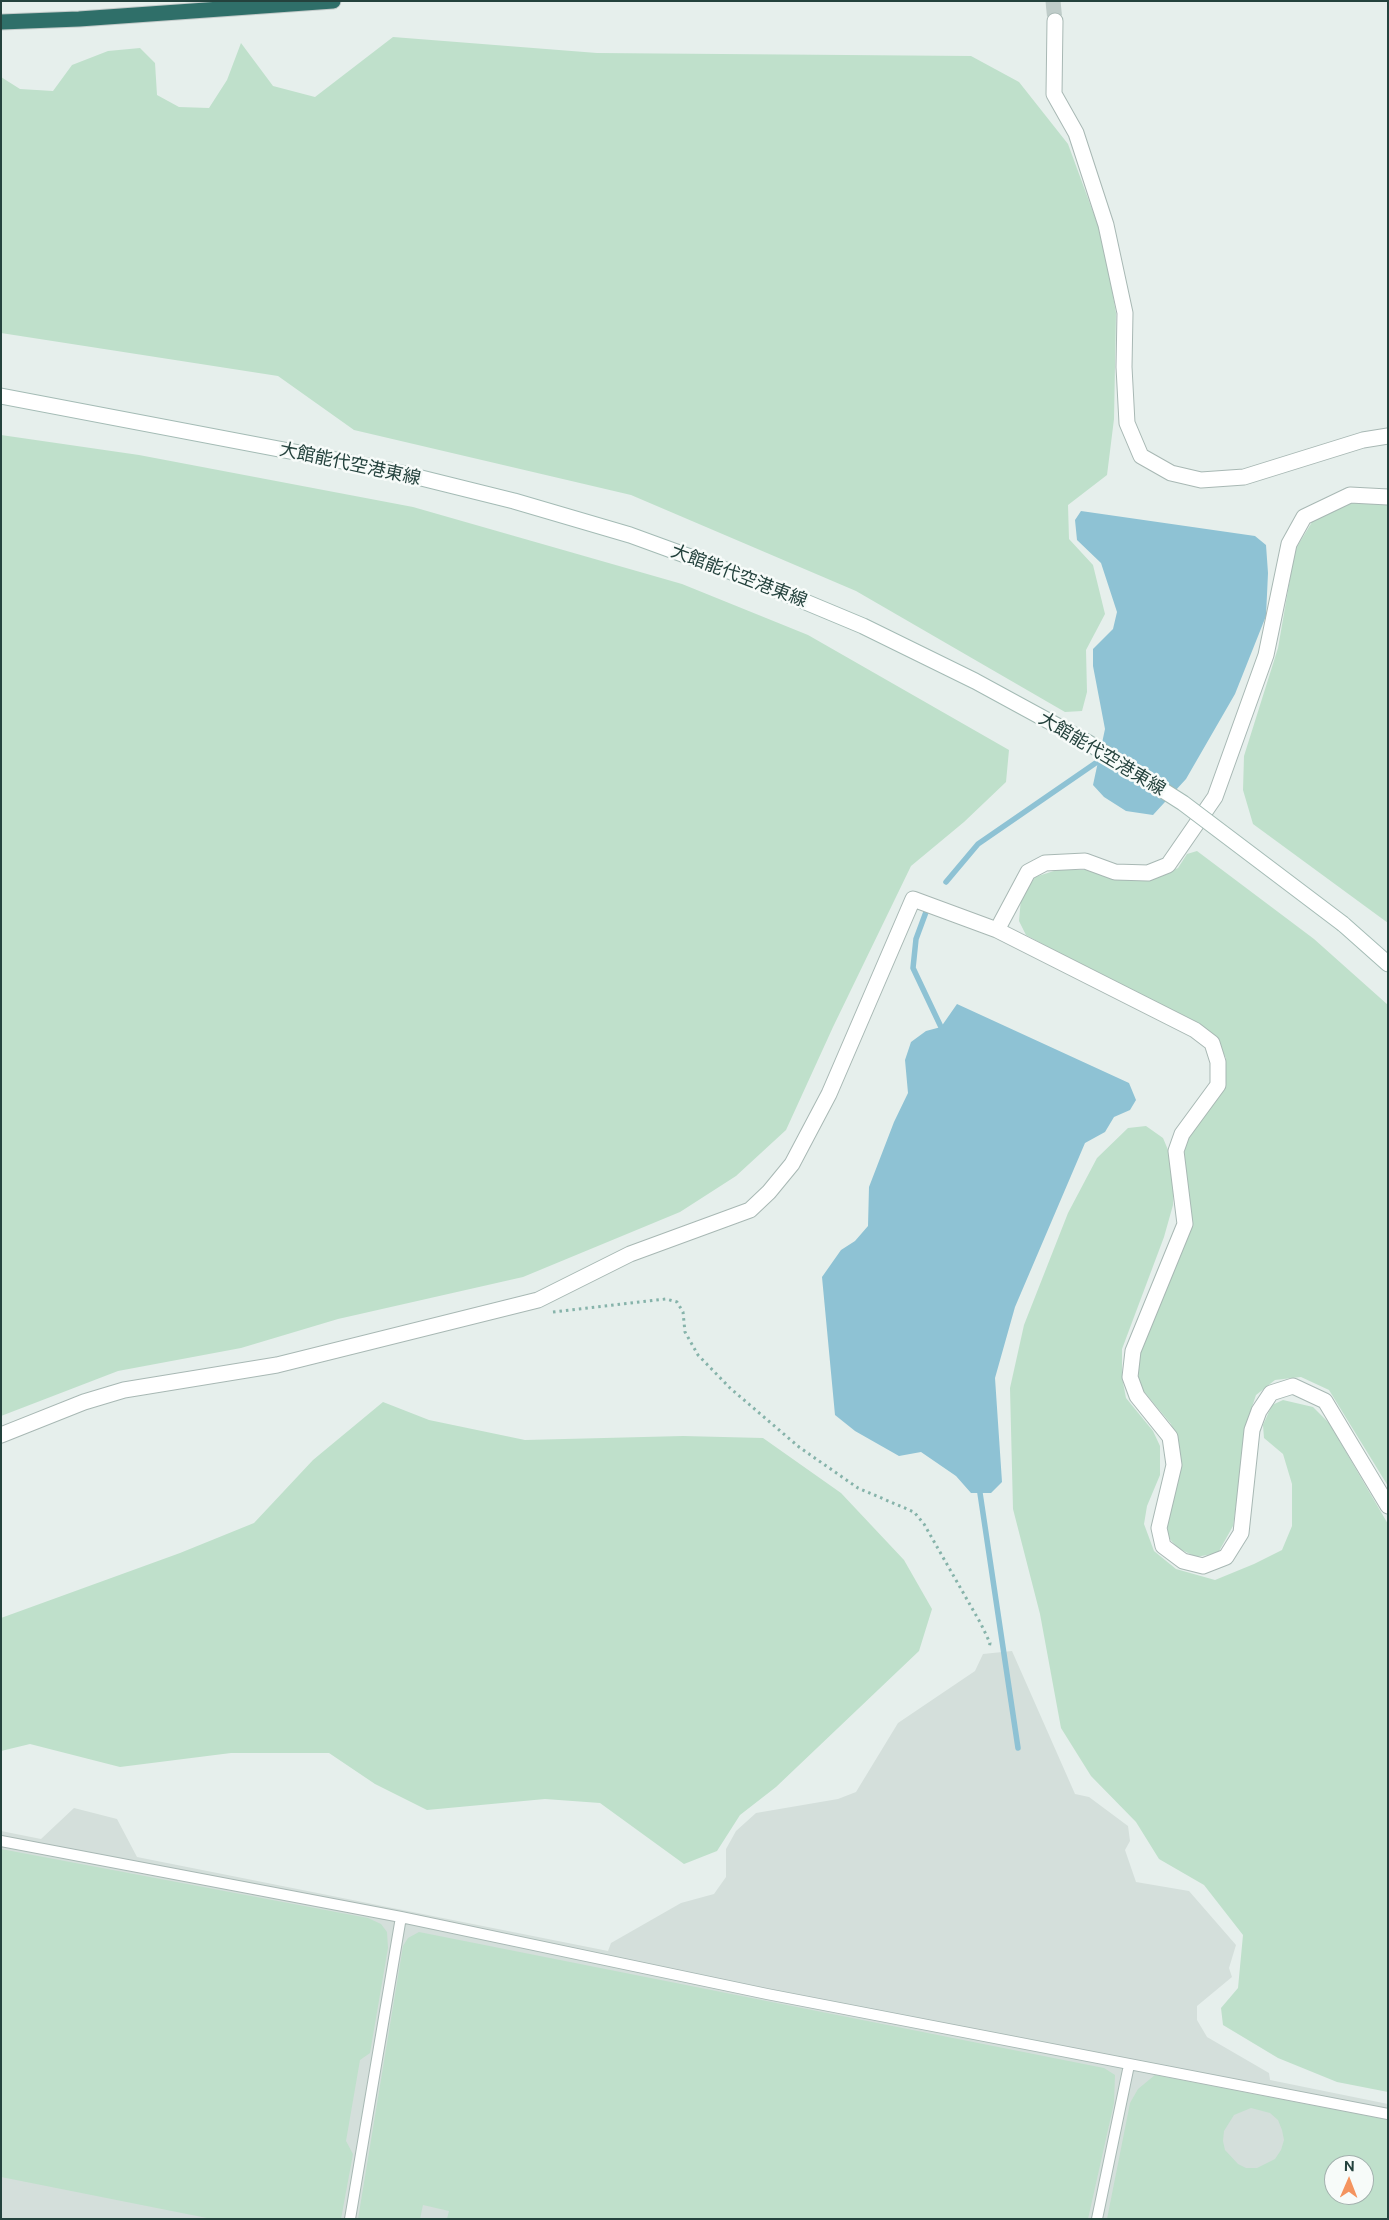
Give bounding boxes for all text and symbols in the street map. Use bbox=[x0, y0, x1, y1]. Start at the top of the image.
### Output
street label: 大館能代空港東線 bbox=[277, 438, 423, 490]
street label: 大館能代空港東線 bbox=[668, 540, 810, 612]
street label: 大館能代空港東線 bbox=[1035, 708, 1169, 800]
north arrow bbox=[1324, 2155, 1374, 2205]
text: N bbox=[1344, 2158, 1355, 2174]

